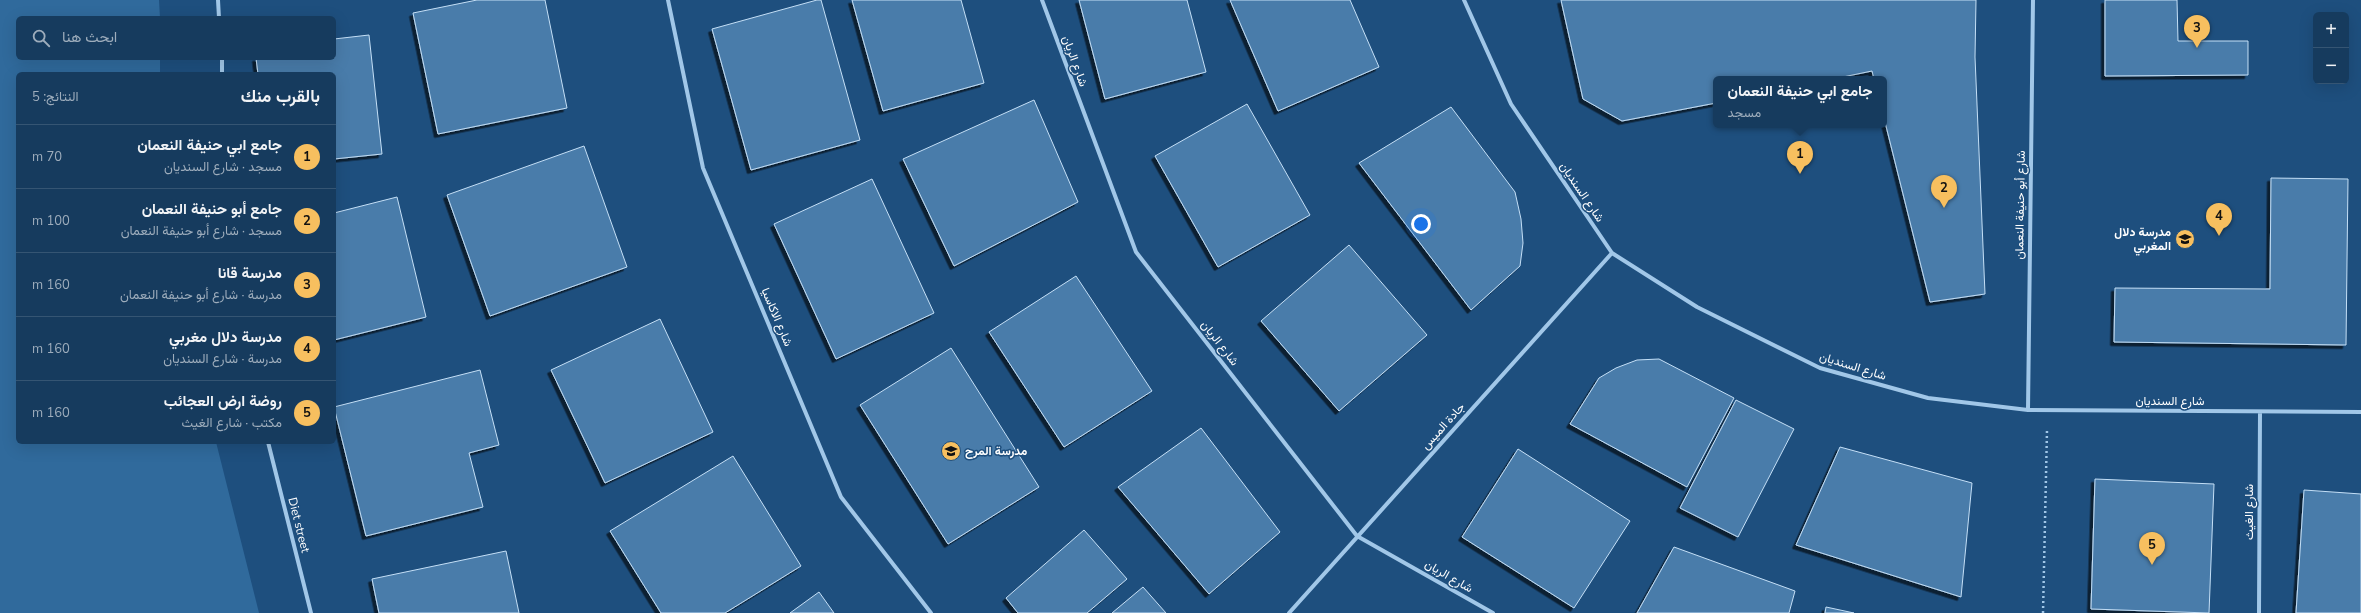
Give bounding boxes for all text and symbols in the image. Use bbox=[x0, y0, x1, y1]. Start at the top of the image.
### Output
map controls bbox=[2313, 12, 2349, 84]
button: + bbox=[2313, 12, 2349, 48]
pin: 3 bbox=[2184, 15, 2210, 48]
search box bbox=[16, 16, 336, 60]
icon: search bbox=[30, 27, 52, 49]
text: ابحث هنا bbox=[62, 27, 117, 47]
street label: شارع الريان bbox=[1057, 33, 1092, 89]
button: − bbox=[2313, 48, 2349, 84]
popup bbox=[1713, 76, 1887, 128]
text: جامع ابي حنيفة النعمان bbox=[1728, 81, 1872, 101]
text: بالقرب منك bbox=[241, 85, 320, 108]
text: النتائج: 5 bbox=[32, 88, 79, 106]
text: مسجد bbox=[1728, 104, 1761, 122]
text: جامع ابي حنيفة النعمان bbox=[137, 135, 282, 155]
pin: 1 bbox=[1787, 141, 1813, 174]
text: 70 m bbox=[32, 148, 62, 166]
text: 1 bbox=[303, 148, 311, 166]
street label: شارع أبو حنيفة النعمان bbox=[2011, 150, 2030, 260]
text: مسجد · شارع السنديان bbox=[164, 158, 282, 176]
street label: شارع السنديان bbox=[1555, 159, 1608, 226]
pin: 2 bbox=[1931, 175, 1957, 208]
text: جامع أبو حنيفة النعمان bbox=[142, 199, 282, 219]
pin: 4 bbox=[2206, 203, 2232, 236]
text: 100 m bbox=[32, 212, 70, 230]
text: 2 bbox=[303, 212, 311, 230]
your location bbox=[1411, 214, 1431, 234]
text: مسجد · شارع أبو حنيفة النعمان bbox=[121, 222, 282, 240]
place label: مدرسة دلال المغربي bbox=[2114, 224, 2171, 256]
school or university icon: مدرسة دلال المغربي bbox=[2174, 228, 2196, 250]
text: مدرسة قانا bbox=[218, 263, 282, 283]
text: 160 m bbox=[32, 276, 70, 294]
text: 3 bbox=[303, 276, 311, 294]
street label: شارع الاكاسيا bbox=[757, 285, 797, 349]
text: مدرسة · شارع أبو حنيفة النعمان bbox=[120, 286, 282, 304]
street label: شارع الريان bbox=[1197, 317, 1243, 369]
text: مدرسة دلال مغربي bbox=[169, 327, 282, 347]
text: 160 m bbox=[32, 340, 70, 358]
text: 4 bbox=[303, 340, 311, 358]
street label: شارع السنديان bbox=[1817, 348, 1888, 385]
text: مدرسة · شارع السنديان bbox=[163, 350, 282, 368]
text: روضة ارض العجائب bbox=[164, 391, 282, 411]
street label: شارع السنديان bbox=[2135, 393, 2205, 410]
street label: جادة الميس bbox=[1418, 399, 1468, 453]
text: 160 m bbox=[32, 404, 70, 422]
text: 5 bbox=[303, 404, 311, 422]
text: مكتب · شارع الغيث bbox=[182, 414, 282, 432]
school or university icon: مدرسة المرح bbox=[940, 440, 962, 462]
place label: مدرسة المرح bbox=[965, 443, 1028, 459]
street label: شارع الغيث bbox=[2241, 484, 2258, 540]
street label: Diet street bbox=[284, 496, 314, 555]
pin: 5 bbox=[2139, 532, 2165, 565]
street label: شارع الريان bbox=[1422, 556, 1476, 597]

